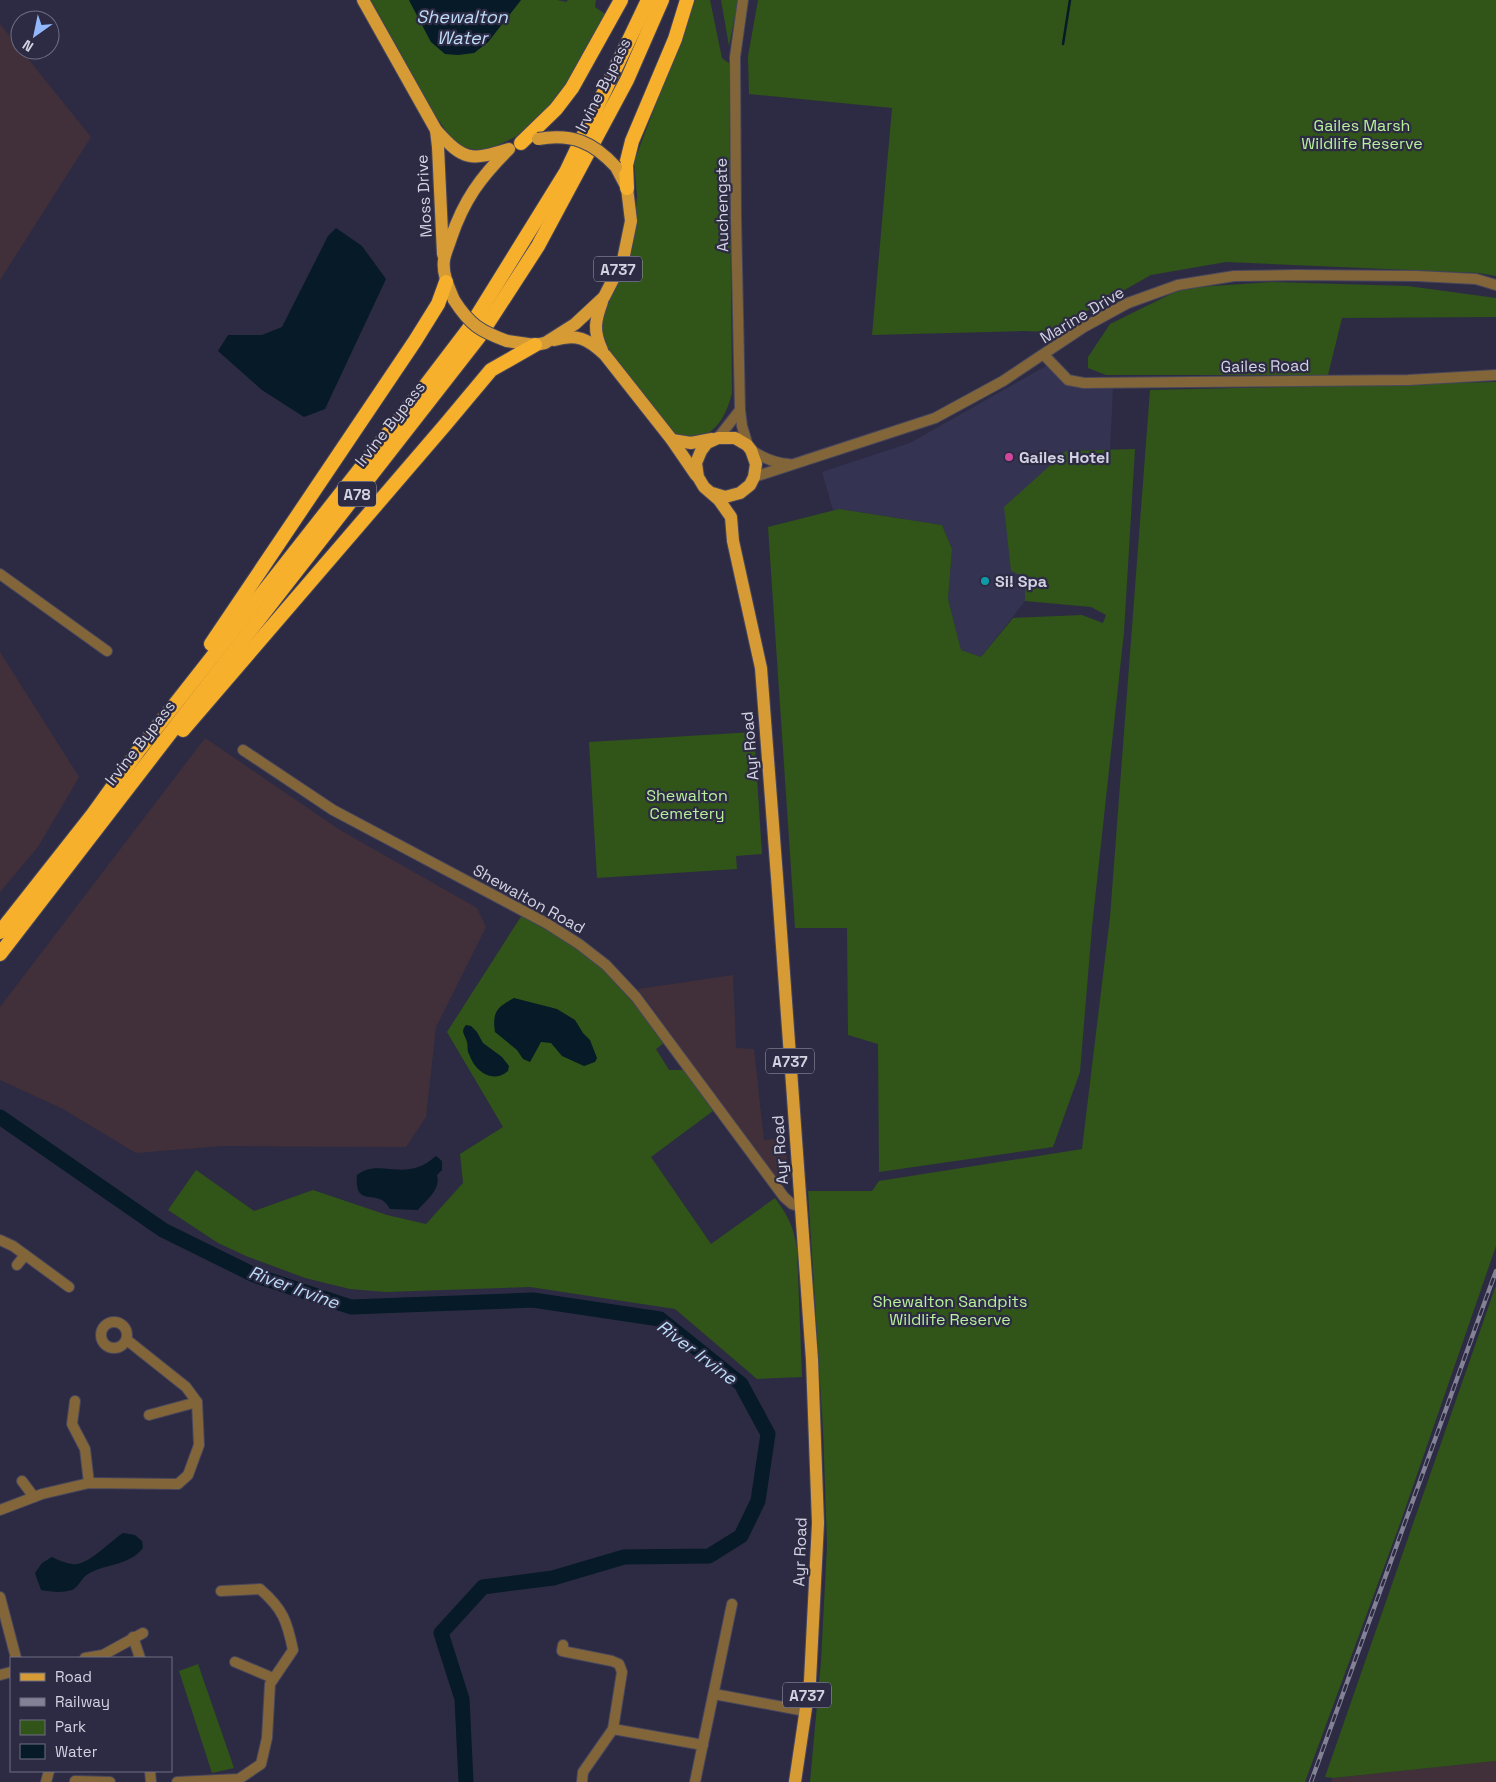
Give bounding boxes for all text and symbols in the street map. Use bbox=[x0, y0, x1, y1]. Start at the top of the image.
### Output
water label: Shewalton Water bbox=[416, 5, 509, 49]
north arrow bbox=[10, 10, 60, 60]
street label: Irvine Bypass bbox=[570, 35, 636, 135]
text: N bbox=[19, 36, 37, 56]
park label: Gailes Marsh Wildlife Reserve bbox=[1301, 115, 1423, 154]
street label: Moss Drive bbox=[411, 154, 437, 238]
street label: Auchengate bbox=[711, 158, 733, 252]
road number: A737 bbox=[594, 256, 642, 282]
street label: Marine Drive bbox=[1036, 282, 1128, 348]
street label: Gailes Road bbox=[1220, 355, 1310, 377]
street label: Irvine Bypass bbox=[350, 377, 430, 471]
place label: Gailes Hotel bbox=[1019, 447, 1110, 468]
marker: Gailes Hotel bbox=[1003, 451, 1015, 463]
road number: A78 bbox=[338, 482, 376, 506]
place label: Si! Spa bbox=[995, 571, 1047, 592]
marker: Si! Spa bbox=[979, 575, 991, 587]
street label: Irvine Bypass bbox=[100, 696, 180, 790]
street label: Ayr Road bbox=[737, 711, 763, 781]
park label: Shewalton Cemetery bbox=[646, 785, 728, 824]
street label: Shewalton Road bbox=[469, 860, 589, 938]
road number: A737 bbox=[766, 1048, 814, 1074]
street label: Ayr Road bbox=[767, 1115, 793, 1185]
water label: River Irvine bbox=[246, 1260, 343, 1314]
park label: Shewalton Sandpits Wildlife Reserve bbox=[873, 1291, 1027, 1330]
water label: River Irvine bbox=[652, 1314, 743, 1390]
street label: Ayr Road bbox=[788, 1517, 812, 1587]
legend bbox=[10, 1657, 172, 1772]
text: Road bbox=[55, 1667, 92, 1686]
road number: A737 bbox=[783, 1682, 831, 1708]
text: Railway bbox=[55, 1692, 110, 1711]
text: Park bbox=[55, 1717, 86, 1736]
text: Water bbox=[55, 1742, 98, 1761]

